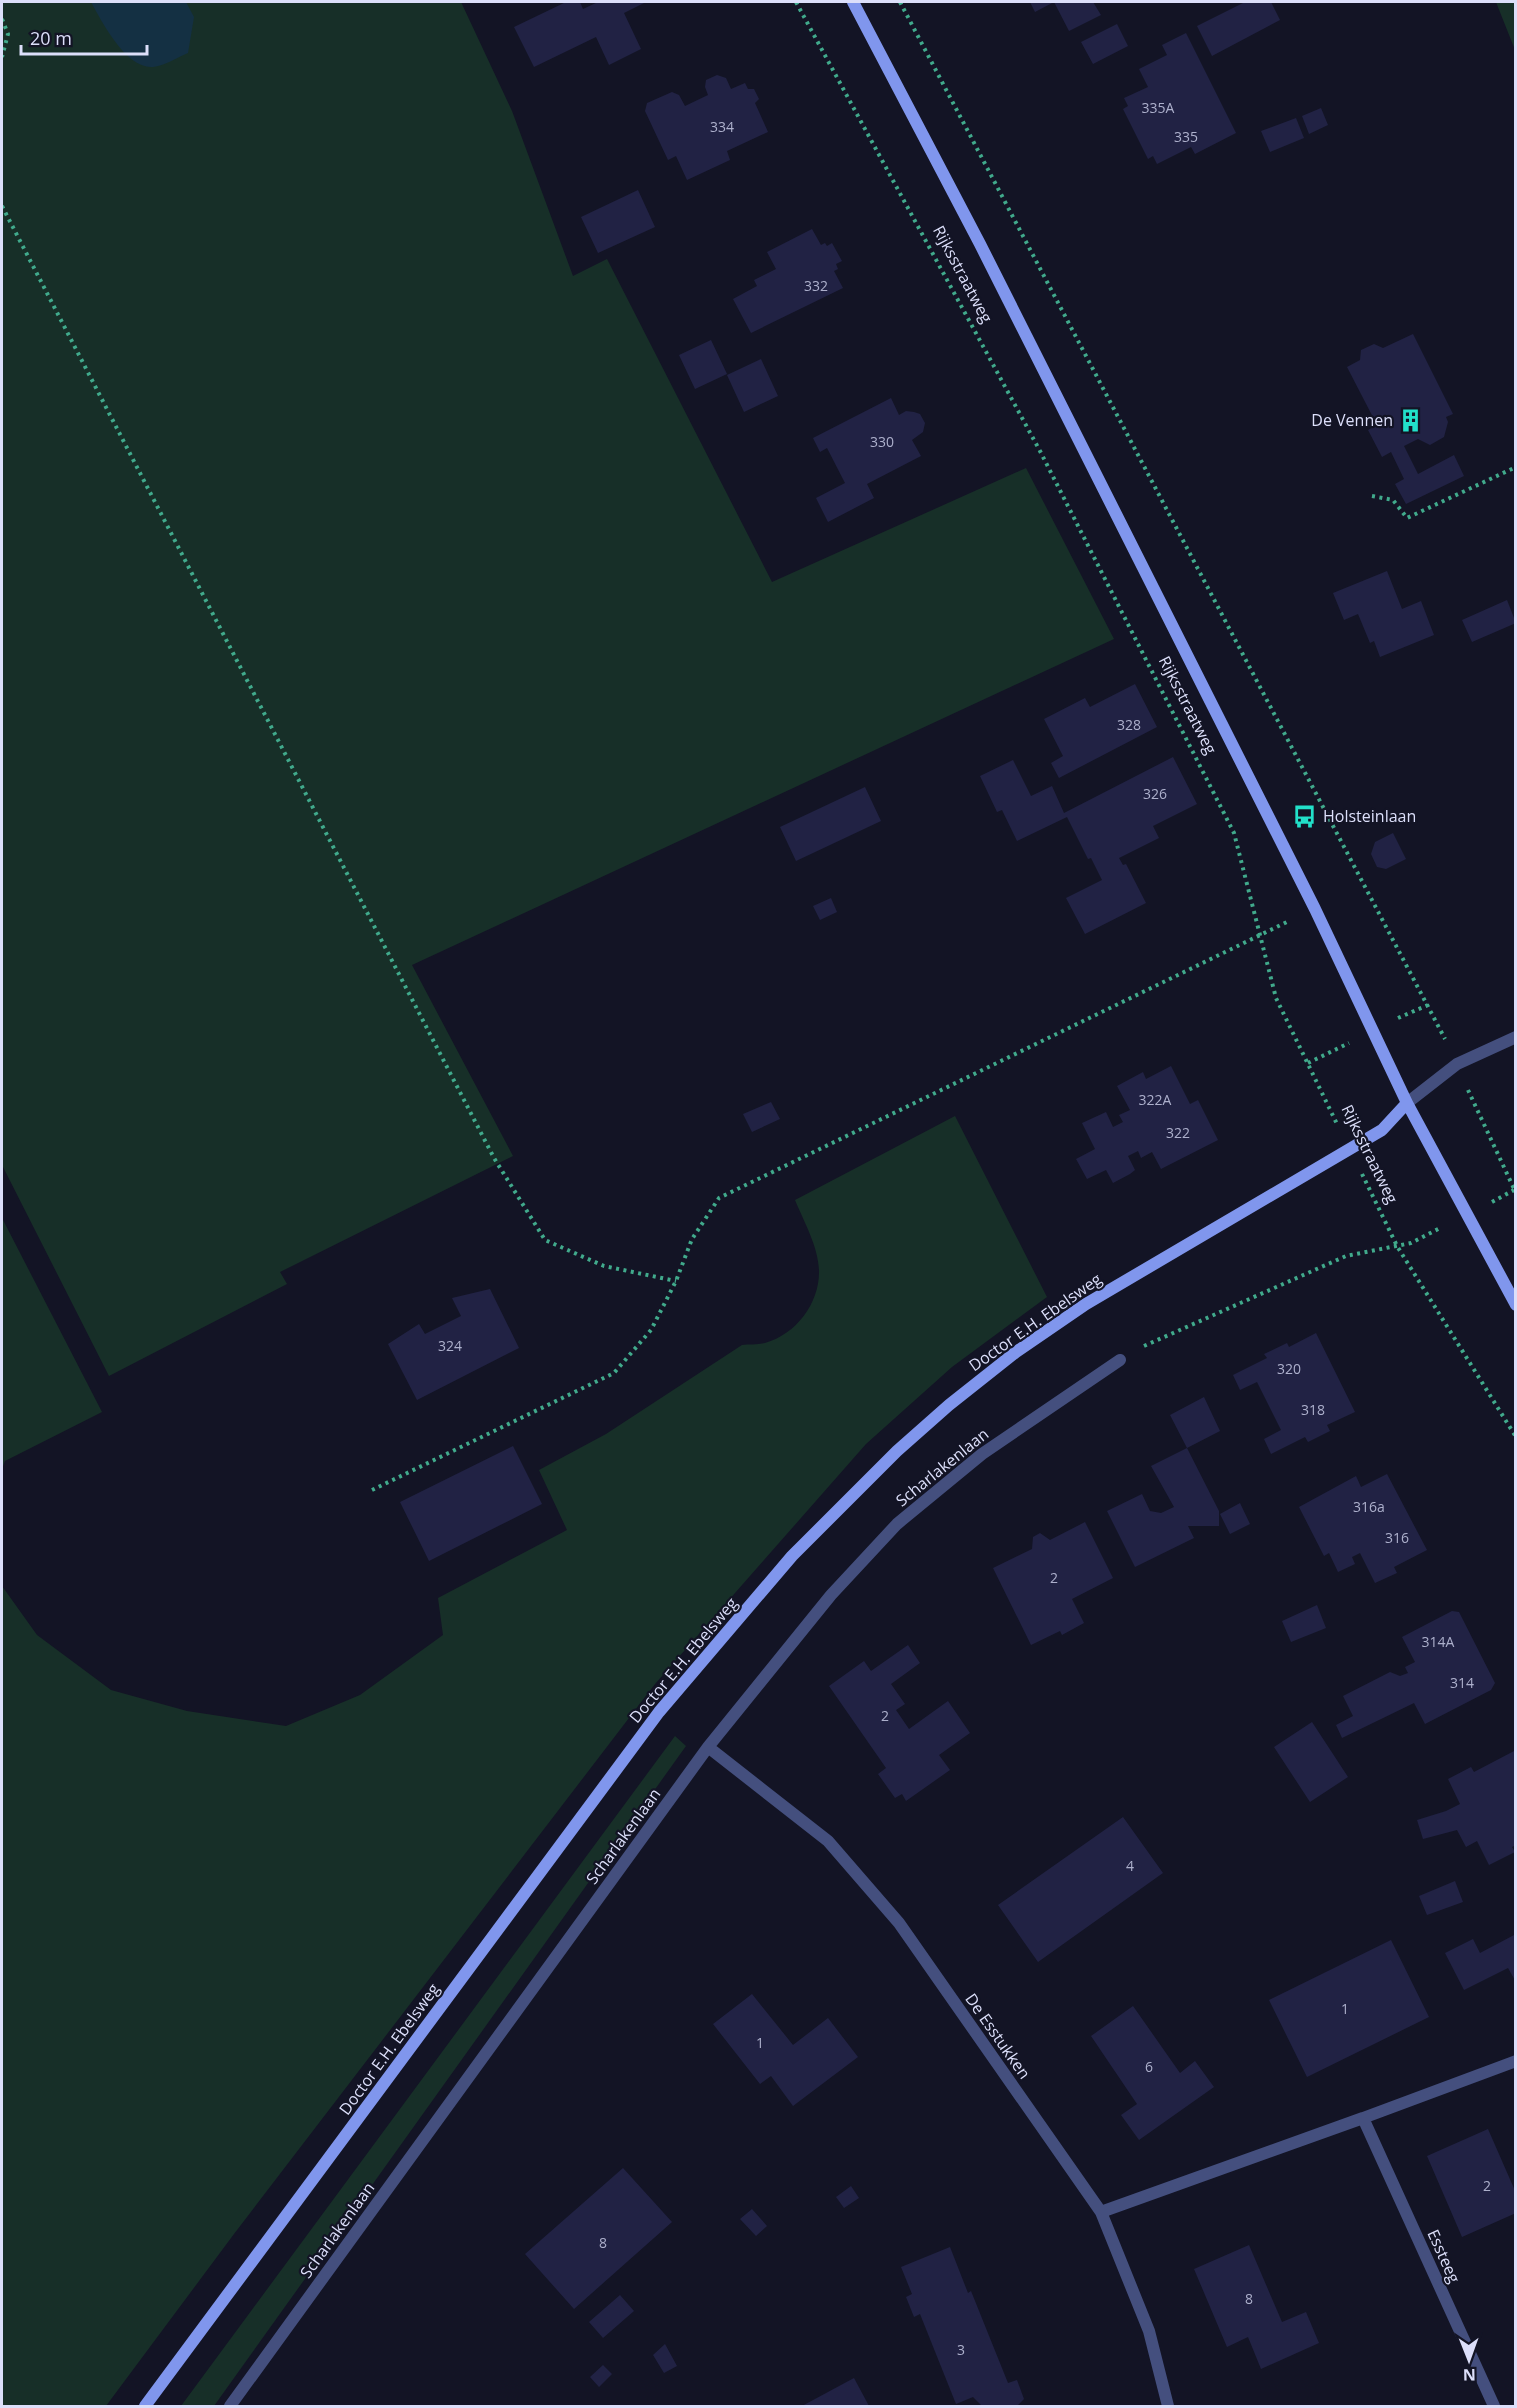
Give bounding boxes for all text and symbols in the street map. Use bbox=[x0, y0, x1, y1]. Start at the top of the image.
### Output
scale bar bbox=[21, 18, 147, 56]
text: 20 m bbox=[30, 26, 72, 50]
house number: 335A bbox=[1142, 98, 1175, 117]
house number: 334 bbox=[710, 117, 734, 136]
house number: 335 bbox=[1174, 127, 1198, 146]
street label: Rijksstraatweg bbox=[928, 221, 998, 327]
house number: 332 bbox=[804, 276, 828, 295]
building icon: De Vennen bbox=[1398, 407, 1424, 433]
place label: De Vennen bbox=[1311, 409, 1393, 431]
house number: 330 bbox=[870, 432, 894, 451]
street label: Rijksstraatweg bbox=[1154, 652, 1222, 758]
house number: 328 bbox=[1117, 715, 1141, 734]
house number: 326 bbox=[1143, 784, 1167, 803]
bus stop icon: Holsteinlaan bbox=[1292, 803, 1318, 829]
place label: Holsteinlaan bbox=[1323, 805, 1416, 827]
house number: 322A bbox=[1139, 1090, 1172, 1109]
street label: Rijksstraatweg bbox=[1337, 1101, 1404, 1207]
house number: 322 bbox=[1166, 1123, 1190, 1142]
street label: Doctor E.H. Ebelsweg bbox=[964, 1268, 1106, 1376]
house number: 324 bbox=[438, 1336, 462, 1355]
house number: 320 bbox=[1277, 1359, 1301, 1378]
house number: 318 bbox=[1301, 1400, 1325, 1419]
street label: Scharlakenlaan bbox=[891, 1423, 993, 1511]
house number: 316a bbox=[1353, 1497, 1385, 1516]
house number: 316 bbox=[1385, 1528, 1409, 1547]
house number: 2 bbox=[1050, 1568, 1058, 1587]
street label: Doctor E.H. Ebelsweg bbox=[624, 1592, 742, 1727]
house number: 314A bbox=[1422, 1632, 1455, 1651]
house number: 314 bbox=[1450, 1673, 1474, 1692]
house number: 2 bbox=[881, 1706, 889, 1725]
street label: Scharlakenlaan bbox=[581, 1784, 665, 1888]
house number: 4 bbox=[1126, 1856, 1134, 1875]
street label: Doctor E.H. Ebelsweg bbox=[334, 1979, 444, 2119]
street label: De Esstukken bbox=[960, 1989, 1036, 2083]
house number: 1 bbox=[1341, 1999, 1349, 2018]
house number: 1 bbox=[756, 2033, 764, 2052]
house number: 6 bbox=[1145, 2057, 1153, 2076]
house number: 2 bbox=[1483, 2176, 1491, 2195]
street label: Scharlakenlaan bbox=[295, 2178, 379, 2282]
street label: Essteeg bbox=[1422, 2226, 1466, 2287]
house number: 8 bbox=[599, 2233, 607, 2252]
house number: 8 bbox=[1245, 2289, 1253, 2308]
north arrow bbox=[1439, 2330, 1499, 2390]
house number: 3 bbox=[957, 2340, 965, 2359]
text: N bbox=[1463, 2364, 1476, 2386]

